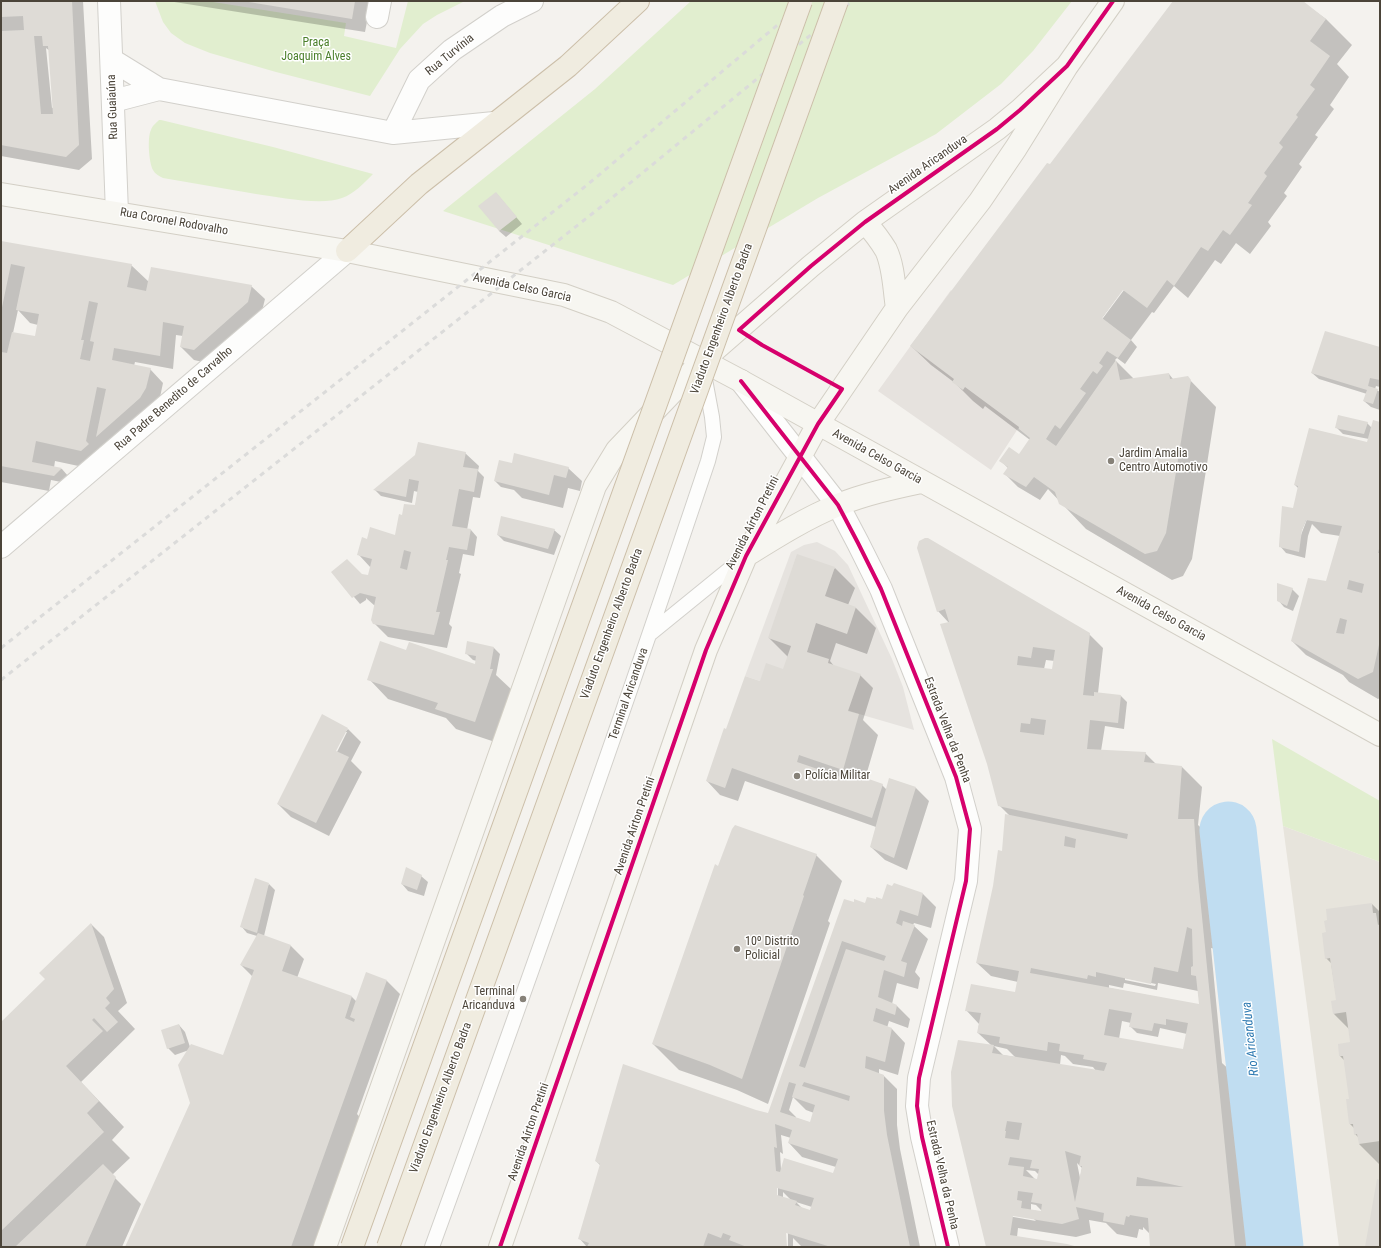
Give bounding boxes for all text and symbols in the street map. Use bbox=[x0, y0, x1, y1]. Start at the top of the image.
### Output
street label: Rua Turvínia bbox=[423, 31, 477, 79]
park label: Praça Joaquim Alves bbox=[281, 36, 351, 64]
street label: Rua Guaiaúna bbox=[105, 74, 121, 140]
street label: Avenida Aricanduva bbox=[886, 132, 970, 198]
street label: Rua Coronel Rodovalho bbox=[119, 205, 229, 239]
street label: Viaduto Engenheiro Alberto Badra bbox=[688, 242, 756, 396]
street label: Avenida Celso Garcia bbox=[472, 271, 572, 305]
street label: Rua Padre Benedito de Carvalho bbox=[112, 344, 236, 454]
street label: Avenida Celso Garcia bbox=[830, 426, 924, 488]
place label: Jardim Amalia Centro Automotivo bbox=[1119, 447, 1208, 475]
marker: Jardim Amalia Centro Automotivo bbox=[1106, 456, 1116, 466]
street label: Avenida Aírton Pretini bbox=[723, 474, 783, 572]
street label: Viaduto Engenheiro Alberto Badra bbox=[578, 547, 646, 701]
street label: Avenida Celso Garcia bbox=[1114, 583, 1208, 645]
street label: Terminal Aricanduva bbox=[606, 646, 652, 742]
street label: Estrada Velha da Penha bbox=[920, 675, 974, 785]
place label: Polícia Militar bbox=[805, 769, 870, 783]
marker: Polícia Militar bbox=[792, 771, 802, 781]
street label: Avenida Aírton Pretini bbox=[611, 775, 659, 877]
place label: 10º Distrito Policial bbox=[745, 935, 799, 963]
marker: 10º Distrito Policial bbox=[732, 944, 742, 954]
place label: Terminal Aricanduva bbox=[462, 985, 515, 1013]
marker: Terminal Aricanduva bbox=[518, 994, 528, 1004]
water label: Rio Aricanduva bbox=[1239, 1001, 1263, 1077]
street label: Viaduto Engenheiro Alberto Badra bbox=[407, 1021, 475, 1175]
street label: Avenida Aírton Pretini bbox=[505, 1081, 553, 1183]
street label: Estrada Velha da Penha bbox=[922, 1119, 962, 1231]

